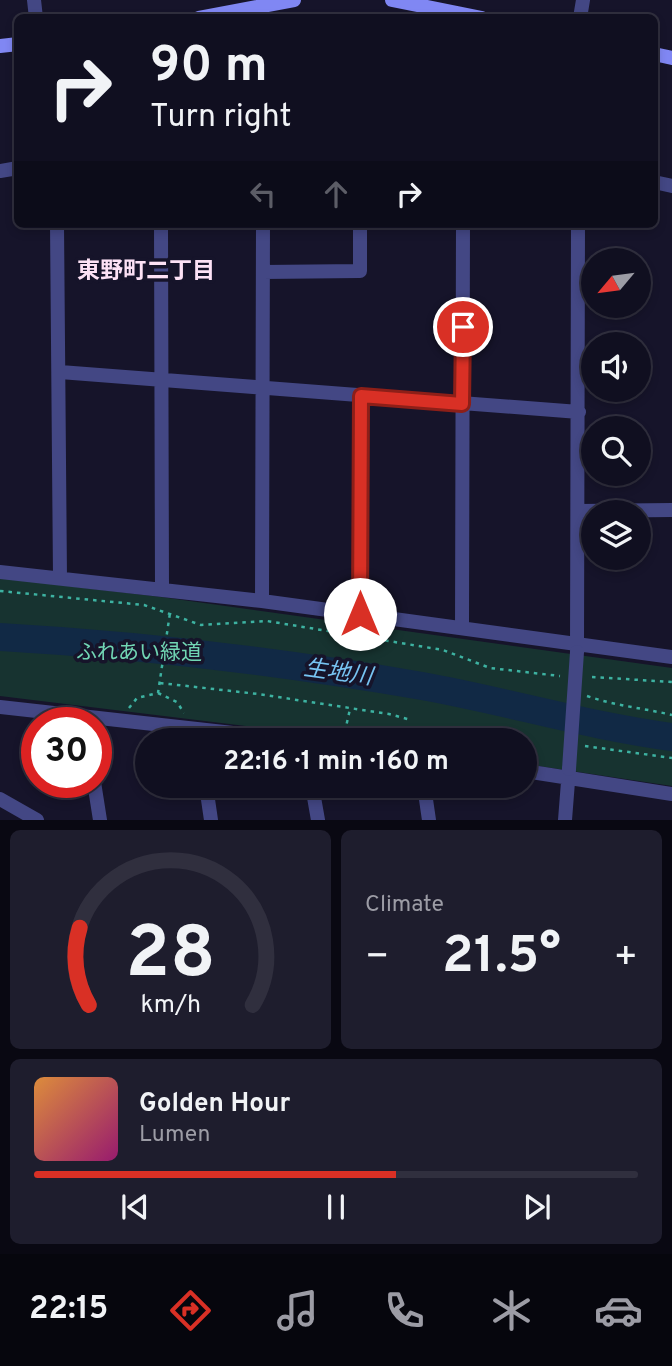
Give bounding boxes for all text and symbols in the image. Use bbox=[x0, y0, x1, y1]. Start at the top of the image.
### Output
text: 90 m bbox=[150, 37, 268, 99]
icon: right bbox=[35, 42, 126, 133]
text: Turn right bbox=[150, 98, 292, 138]
icon: left bbox=[244, 175, 282, 213]
icon: ahead bbox=[317, 175, 355, 213]
icon: right bbox=[390, 175, 428, 213]
north arrow bbox=[581, 248, 651, 318]
map controls bbox=[581, 248, 651, 570]
district label: 東野町二丁目 bbox=[77, 258, 215, 287]
pin bbox=[433, 297, 493, 357]
icon: arrive bbox=[444, 308, 482, 346]
button: sound bbox=[581, 332, 651, 402]
button: search bbox=[581, 416, 651, 486]
button: layers bbox=[581, 500, 651, 570]
position arrow bbox=[323, 577, 397, 651]
park label: ふれあい緑道 bbox=[76, 640, 202, 667]
water label: 生地川 bbox=[302, 655, 377, 694]
speed limit sign: 30 bbox=[21, 707, 112, 798]
text: 22:16 · 1 min · 160 m bbox=[223, 746, 449, 779]
text: Climate bbox=[365, 891, 444, 920]
text: 28 bbox=[125, 912, 216, 1004]
text: 21.5° bbox=[442, 925, 561, 991]
text: − bbox=[365, 934, 390, 983]
text: + bbox=[613, 934, 638, 983]
text: km/h bbox=[140, 990, 201, 1022]
text: Golden Hour bbox=[139, 1088, 290, 1121]
text: Lumen bbox=[139, 1121, 210, 1150]
icon: previous bbox=[116, 1188, 154, 1226]
icon: pause bbox=[317, 1188, 355, 1226]
icon: next bbox=[518, 1188, 556, 1226]
icon: directions bbox=[166, 1286, 215, 1335]
icon: music bbox=[273, 1286, 322, 1335]
icon: phone bbox=[380, 1286, 429, 1335]
icon: climate bbox=[487, 1286, 536, 1335]
icon: car bbox=[594, 1286, 643, 1335]
text: 22:15 bbox=[29, 1290, 108, 1330]

